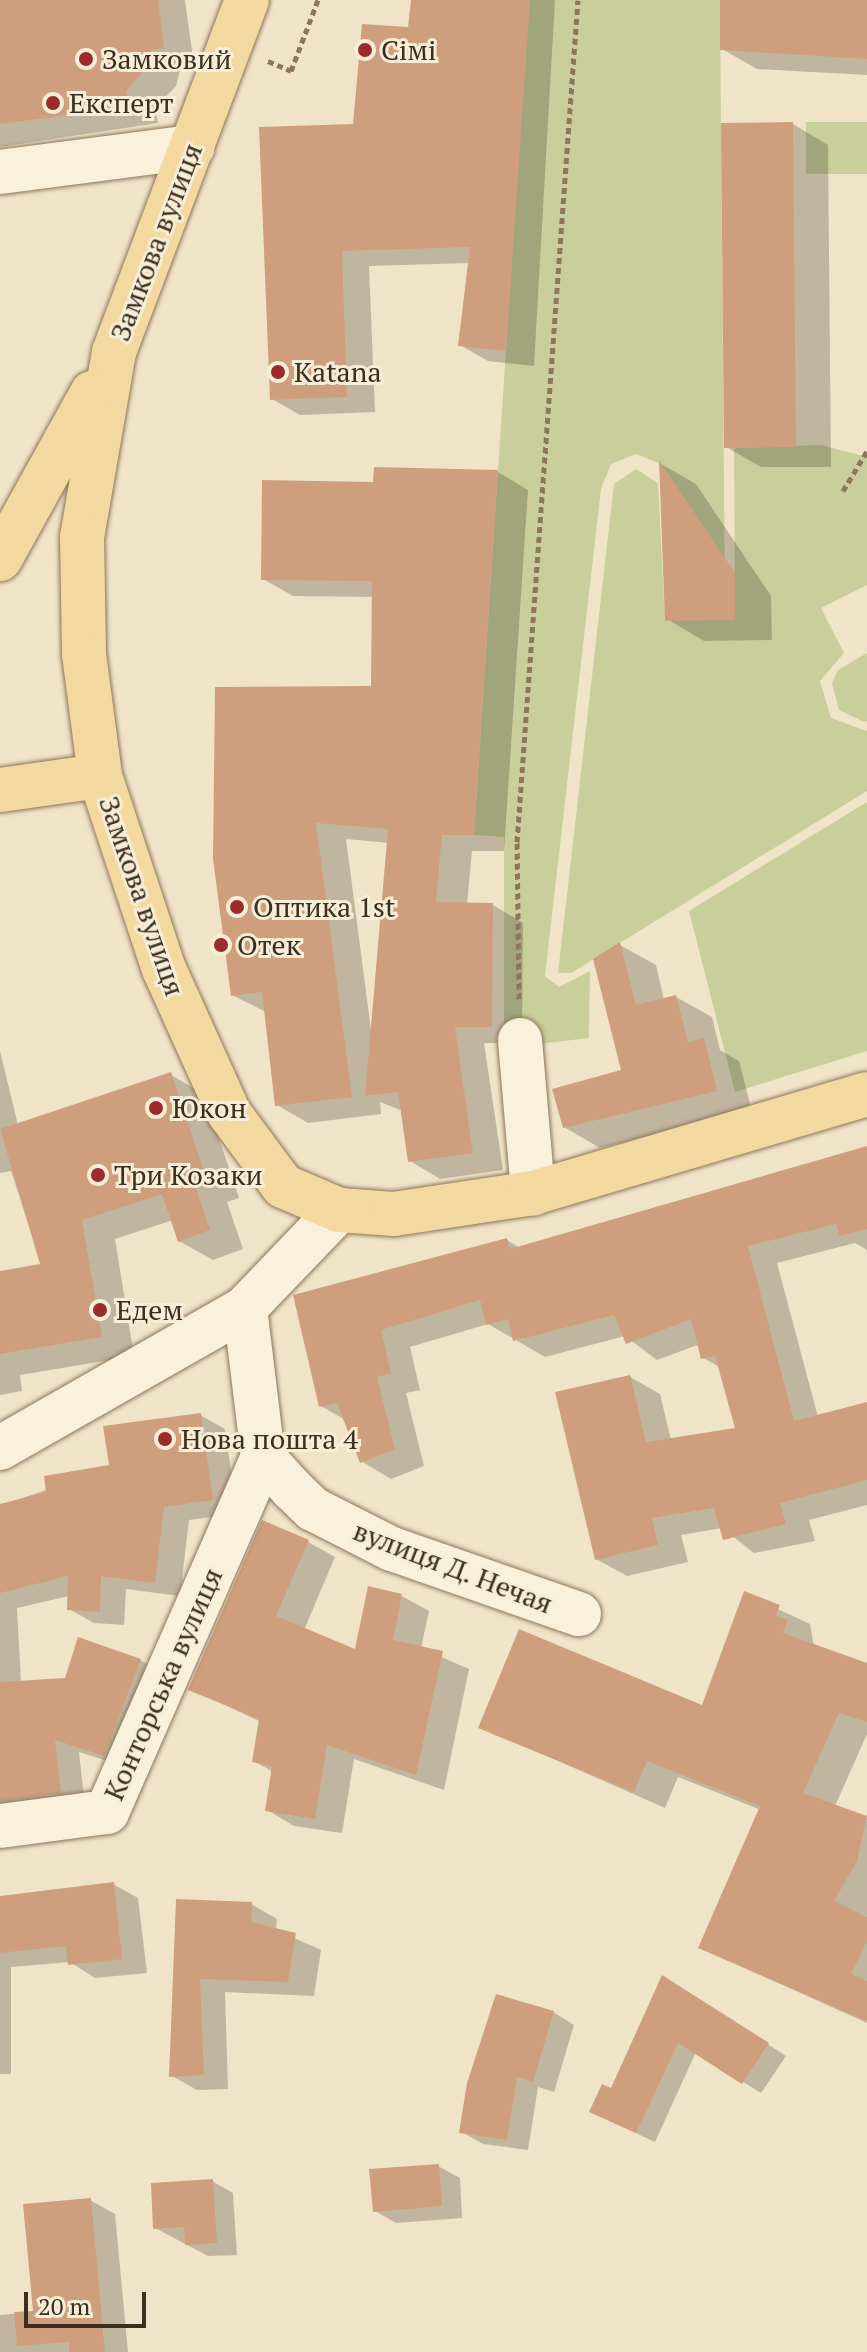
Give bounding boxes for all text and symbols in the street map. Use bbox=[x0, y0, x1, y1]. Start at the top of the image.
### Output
place label: Сімі bbox=[381, 33, 436, 67]
marker: Сімі bbox=[356, 41, 374, 59]
place label: Замковий bbox=[102, 42, 232, 76]
marker: Замковий bbox=[77, 50, 95, 68]
place label: Експерт bbox=[69, 86, 174, 120]
marker: Експерт bbox=[44, 94, 62, 112]
street label: Замкова вулиця bbox=[103, 138, 209, 346]
place label: Katana bbox=[294, 355, 382, 389]
marker: Katana bbox=[269, 363, 287, 381]
street label: Замкова вулиця bbox=[92, 792, 192, 1000]
place label: Оптика 1st bbox=[253, 890, 395, 924]
marker: Оптика 1st bbox=[228, 898, 246, 916]
place label: Отек bbox=[237, 928, 301, 962]
marker: Отек bbox=[212, 936, 230, 954]
place label: Юкон bbox=[172, 1091, 247, 1125]
marker: Юкон bbox=[147, 1099, 165, 1117]
place label: Три Козаки bbox=[114, 1158, 263, 1192]
marker: Три Козаки bbox=[89, 1166, 107, 1184]
place label: Едем bbox=[116, 1293, 183, 1327]
marker: Едем bbox=[91, 1301, 109, 1319]
place label: Нова пошта 4 bbox=[181, 1422, 358, 1456]
marker: Нова пошта 4 bbox=[156, 1430, 174, 1448]
street label: вулиця Д. Нечая bbox=[348, 1513, 558, 1621]
street label: Конторська вулиця bbox=[97, 1563, 229, 1805]
scale bar bbox=[28, 2276, 150, 2326]
text: 20 m bbox=[38, 2290, 90, 2322]

